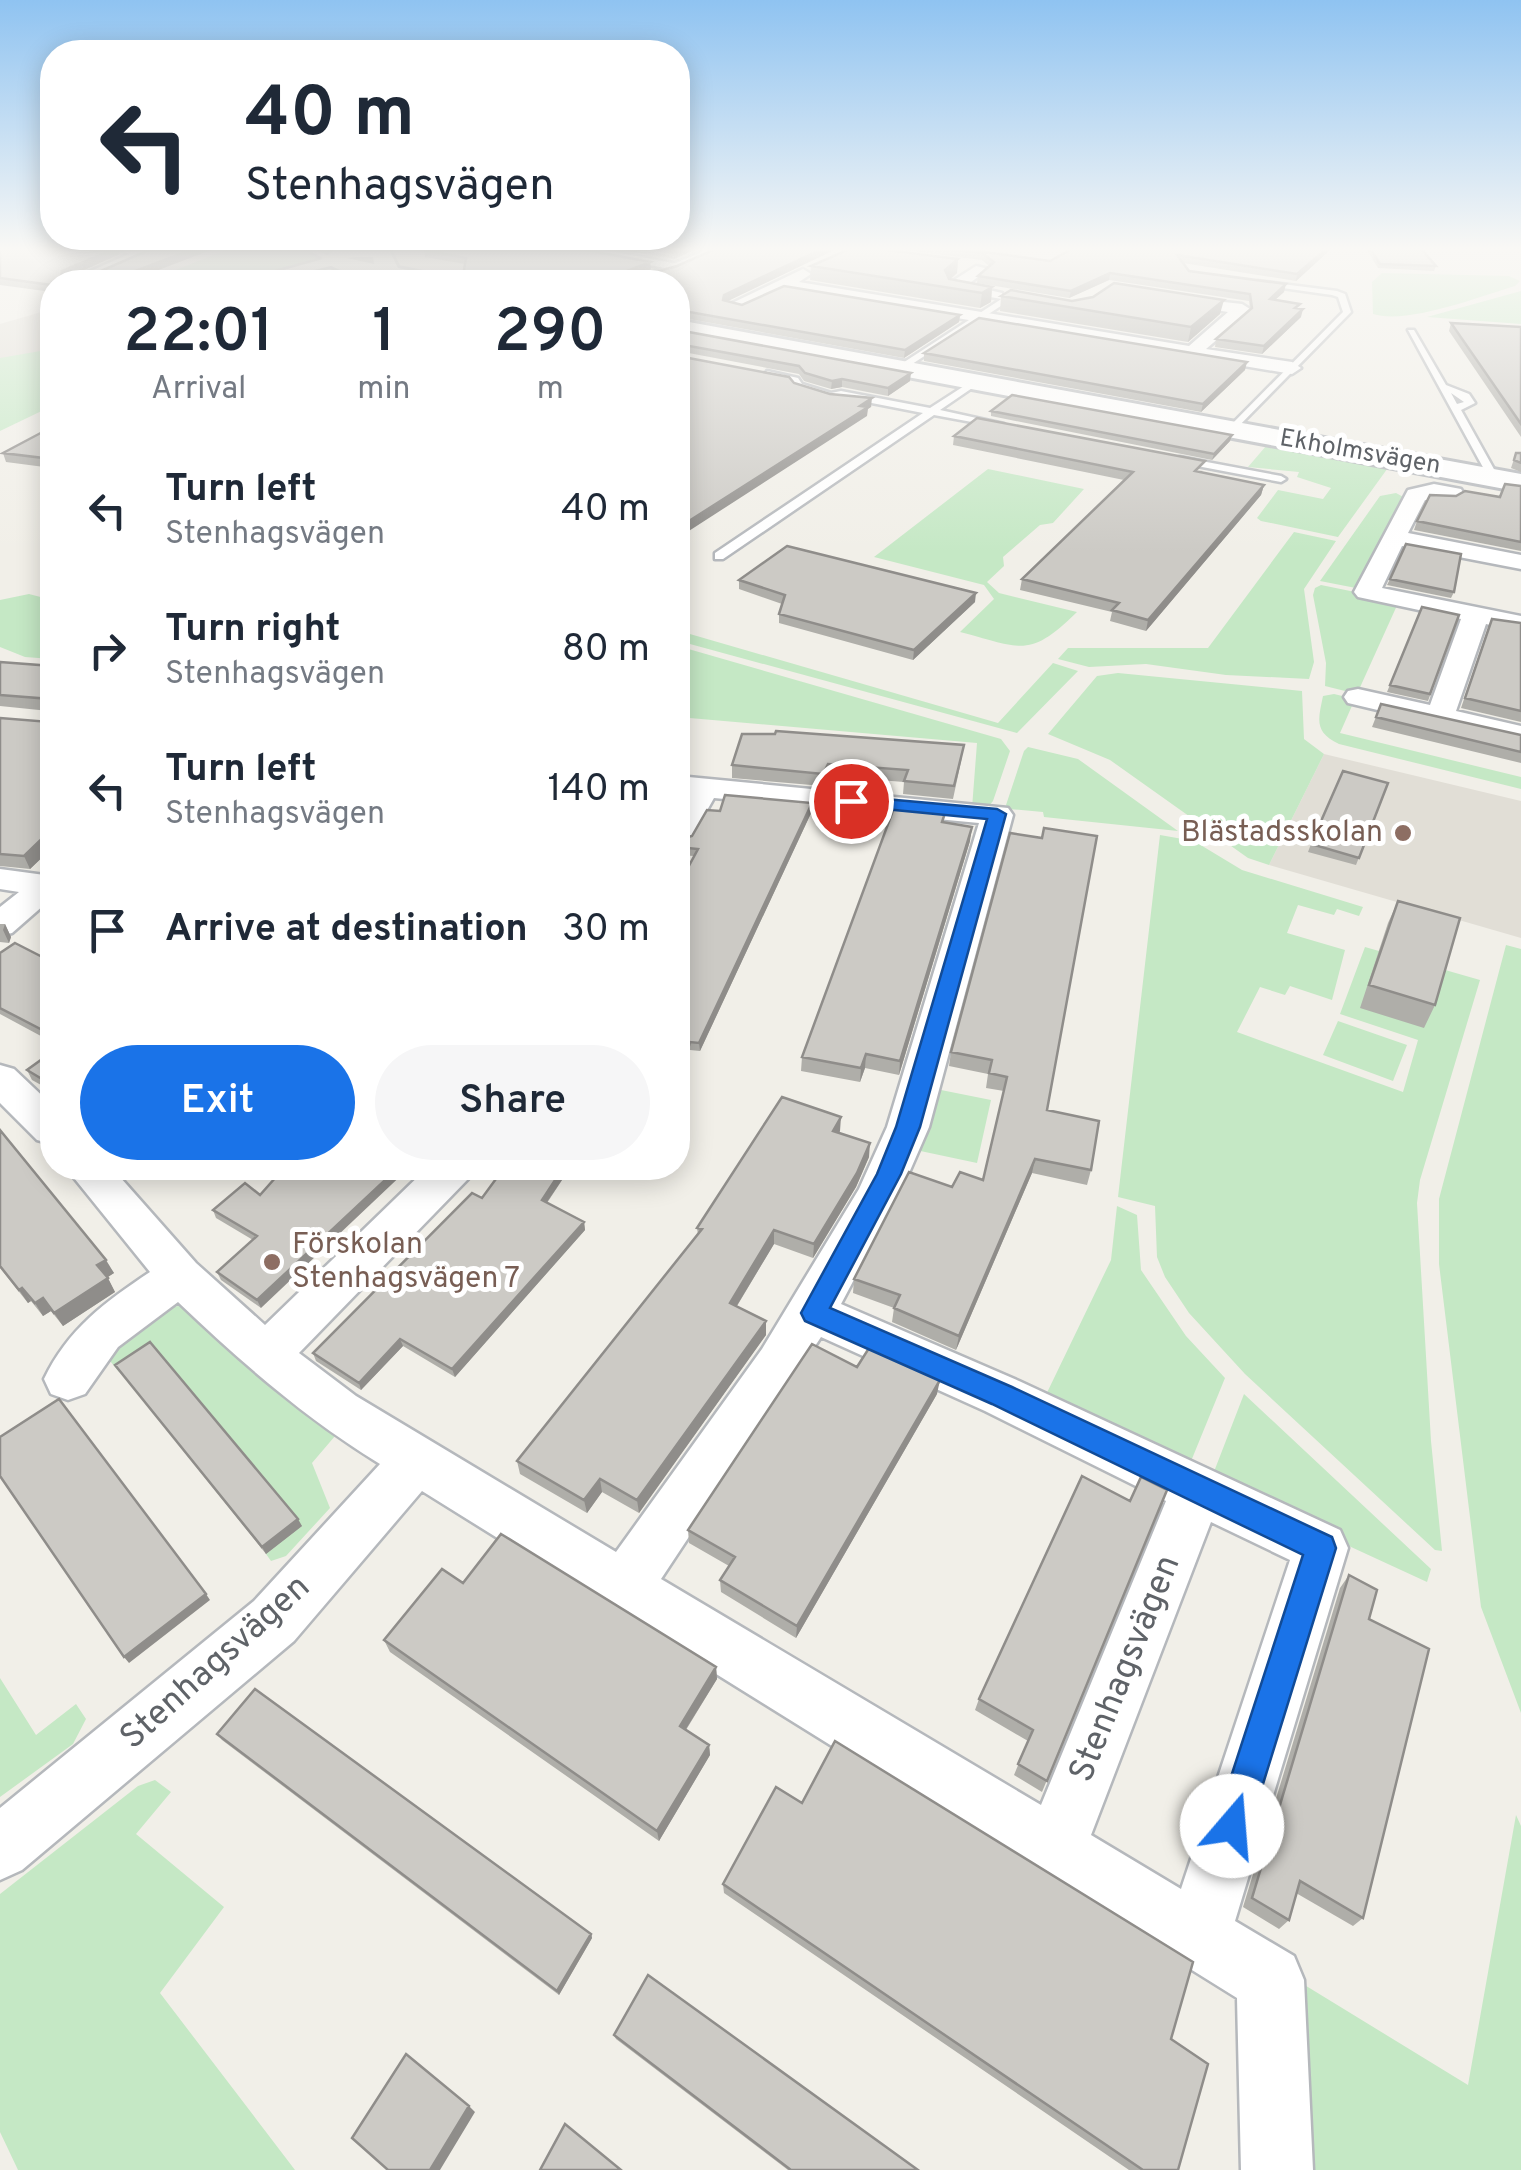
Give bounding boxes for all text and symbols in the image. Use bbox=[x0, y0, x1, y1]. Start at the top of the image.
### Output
text: 40 m bbox=[245, 72, 415, 161]
icon: left bbox=[80, 80, 210, 210]
text: Stenhagsvägen bbox=[245, 159, 555, 216]
text: 22:01 bbox=[124, 297, 274, 373]
text: 1 bbox=[372, 297, 396, 373]
text: 290 bbox=[494, 297, 606, 373]
text: Arrival bbox=[151, 370, 246, 410]
text: min bbox=[357, 370, 411, 410]
text: m bbox=[537, 370, 564, 410]
street label: Ekholmsvägen bbox=[1277, 423, 1443, 483]
text: Turn left bbox=[165, 466, 317, 515]
icon: left bbox=[80, 483, 135, 538]
text: 40 m bbox=[561, 486, 650, 535]
text: Stenhagsvägen bbox=[165, 515, 385, 555]
text: Turn right bbox=[165, 606, 340, 655]
icon: right bbox=[80, 623, 135, 678]
text: 80 m bbox=[562, 626, 650, 675]
text: Stenhagsvägen bbox=[165, 655, 385, 695]
text: Turn left bbox=[165, 746, 317, 795]
pin bbox=[809, 759, 894, 844]
icon: left bbox=[80, 763, 135, 818]
text: 140 m bbox=[547, 766, 650, 815]
icon: arrive bbox=[824, 774, 879, 829]
text: Stenhagsvägen bbox=[165, 795, 385, 835]
place label: Blästadsskolan bbox=[1181, 815, 1383, 852]
marker: Blästadsskolan bbox=[1392, 822, 1414, 844]
icon: arrive bbox=[80, 903, 135, 958]
text: Arrive at destination bbox=[165, 906, 528, 955]
text: 30 m bbox=[562, 906, 650, 955]
button: Exit bbox=[80, 1045, 355, 1160]
button: Share bbox=[375, 1045, 650, 1160]
place label: Förskolan Stenhagsvägen 7 bbox=[292, 1227, 520, 1298]
marker: Förskolan Stenhagsvägen 7 bbox=[261, 1251, 283, 1273]
street label: Stenhagsvägen bbox=[1061, 1549, 1191, 1789]
street label: Stenhagsvägen bbox=[112, 1566, 320, 1760]
position arrow bbox=[1180, 1774, 1284, 1878]

